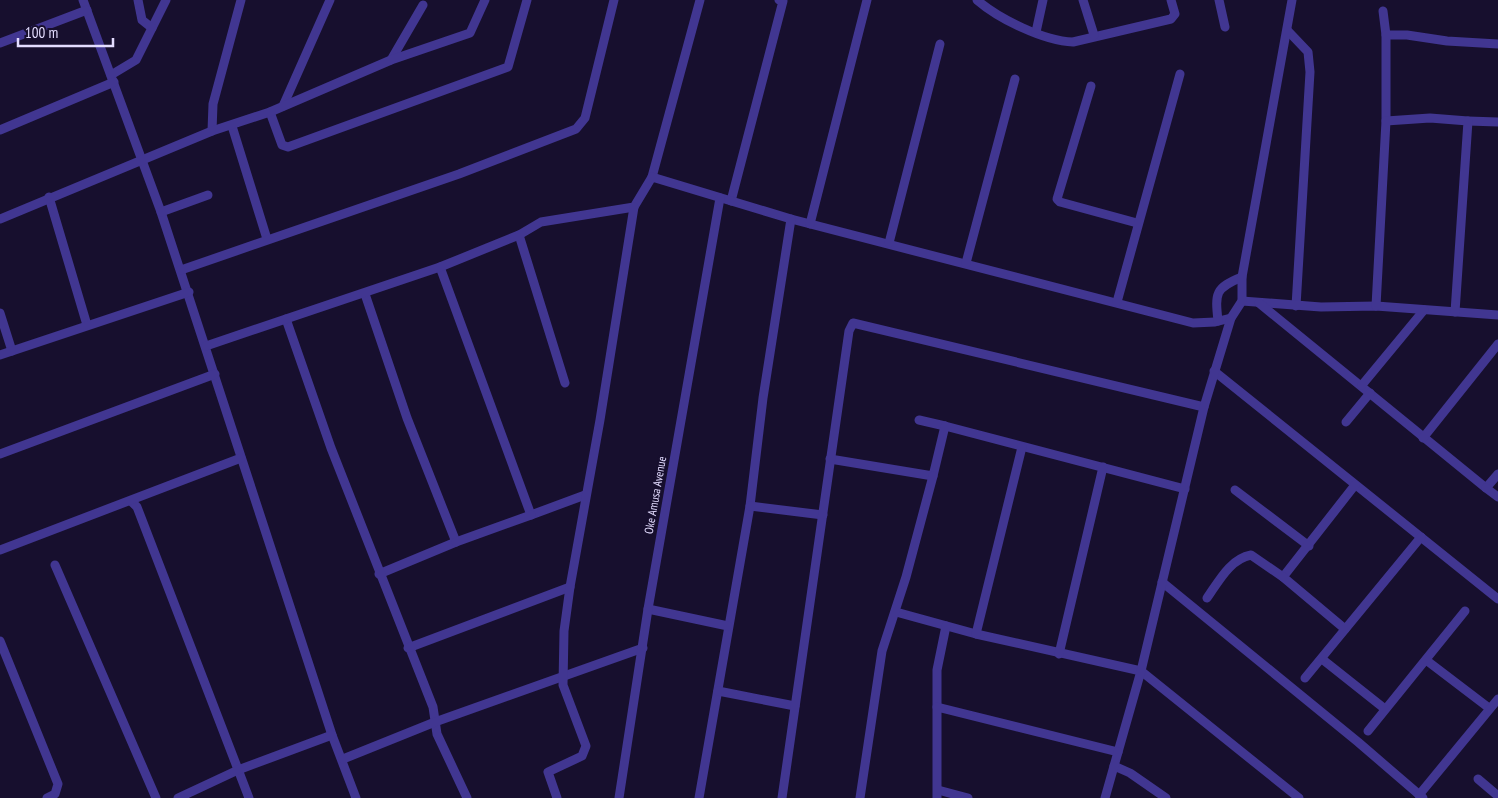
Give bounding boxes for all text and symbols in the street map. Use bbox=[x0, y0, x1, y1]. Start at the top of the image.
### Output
scale bar bbox=[18, 15, 112, 47]
text: 100 m bbox=[25, 23, 58, 42]
street label: Oke Amusa Avenue bbox=[641, 455, 669, 535]

